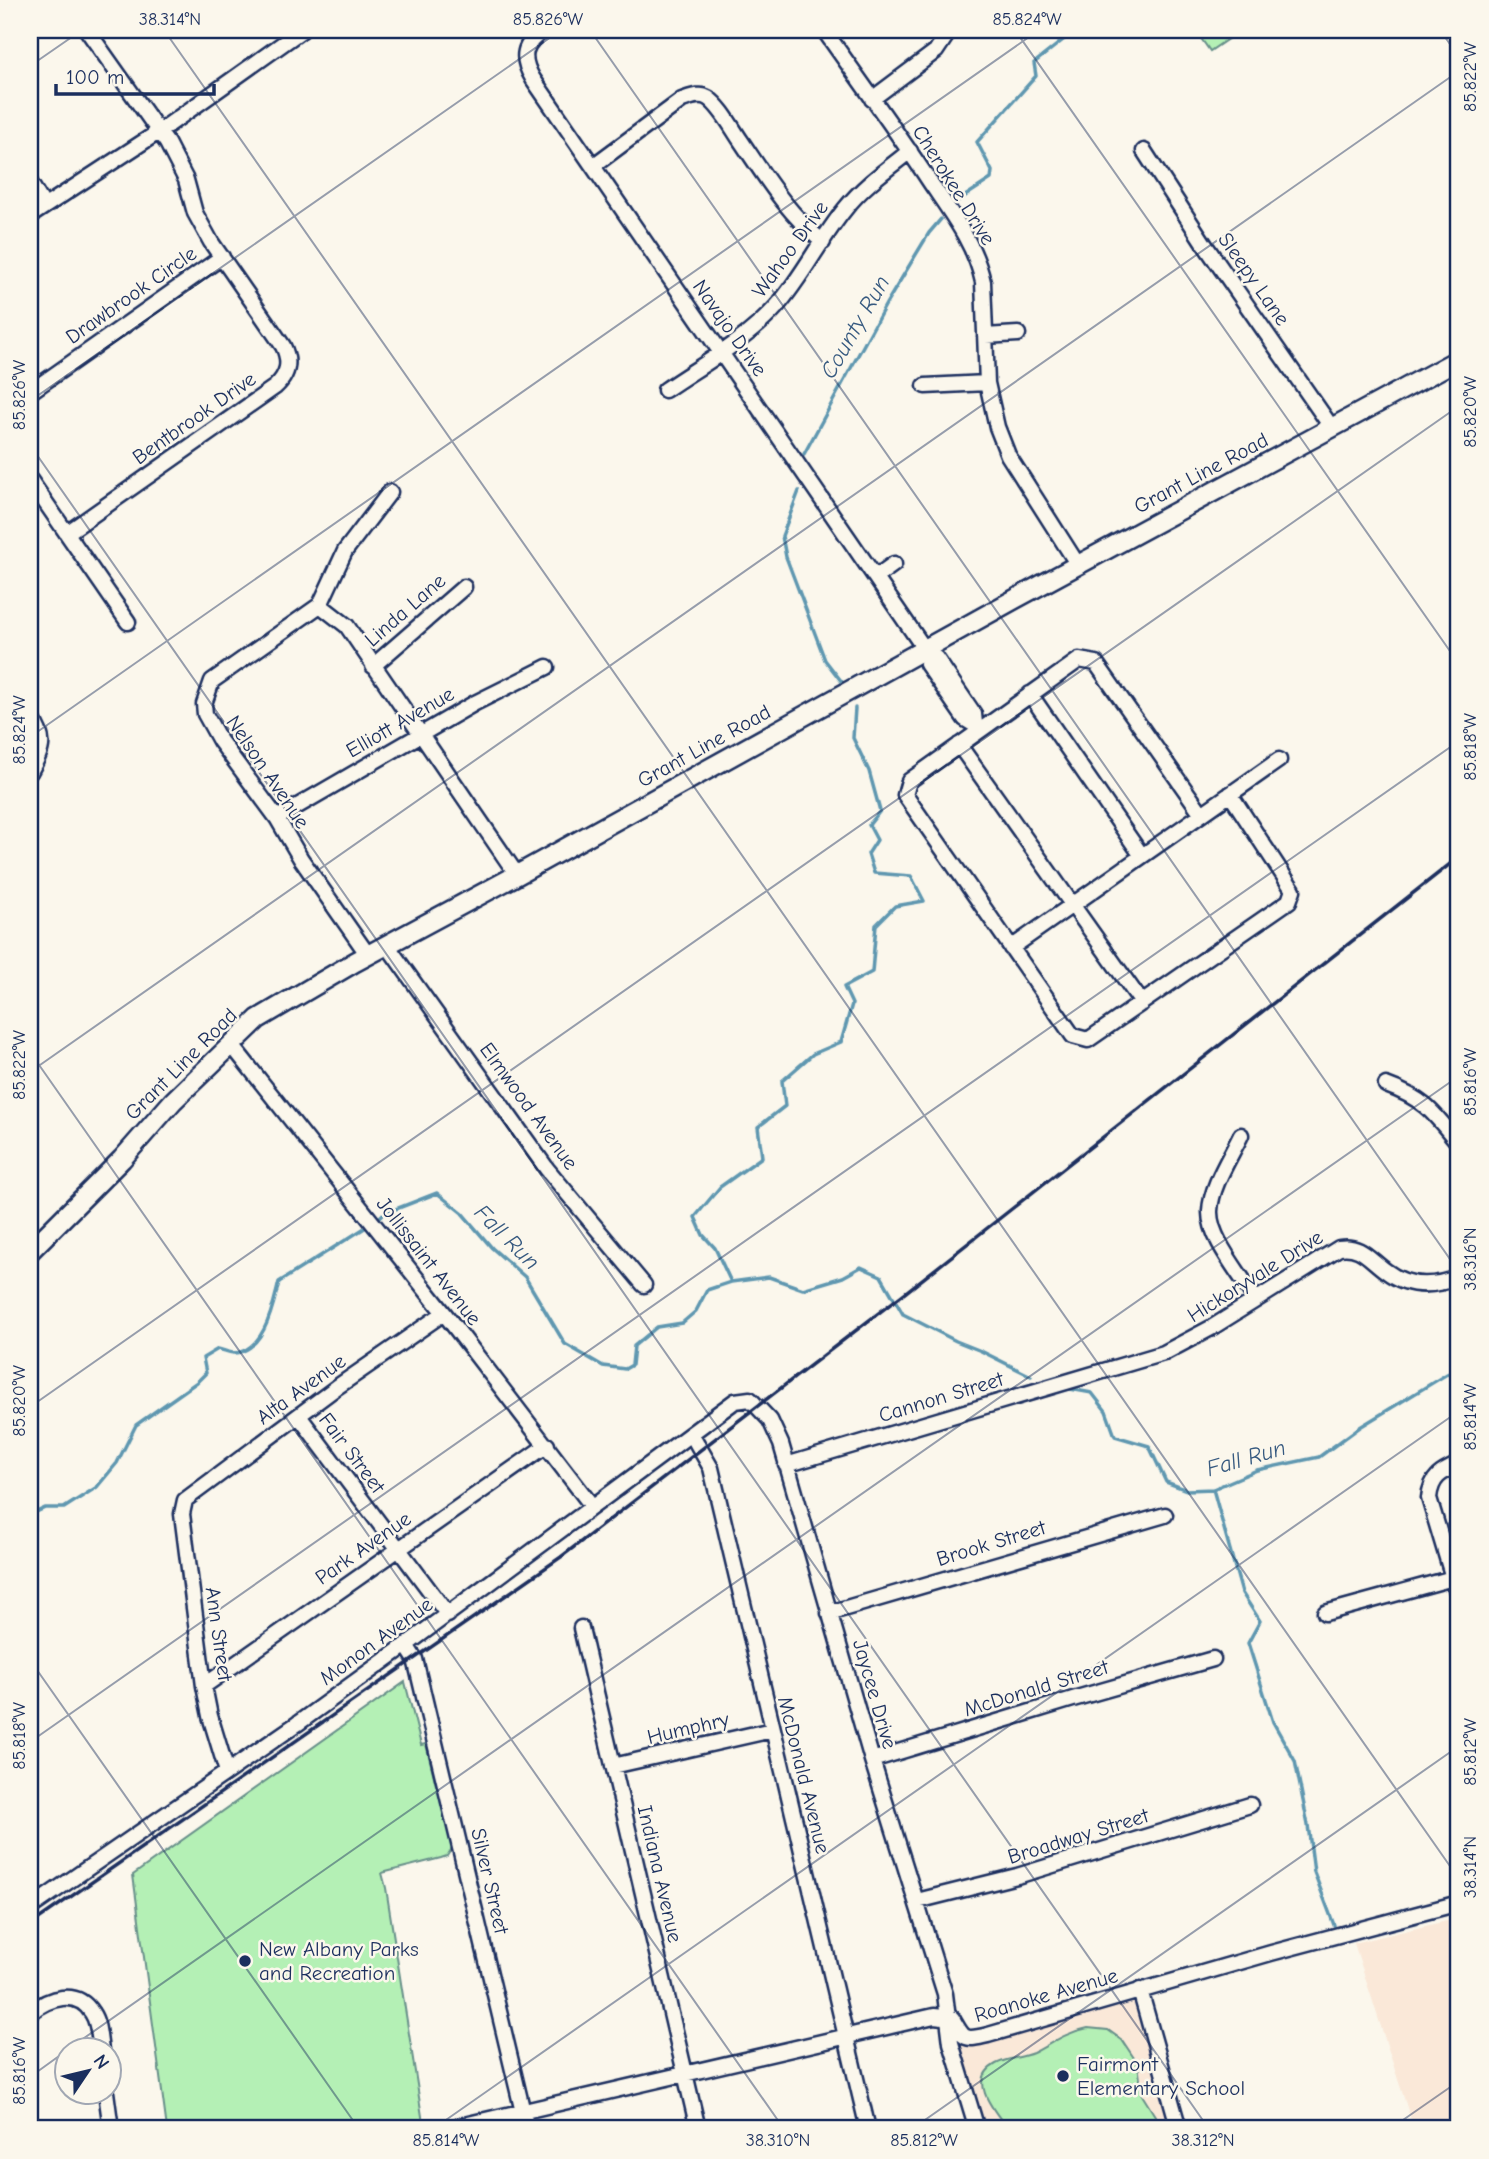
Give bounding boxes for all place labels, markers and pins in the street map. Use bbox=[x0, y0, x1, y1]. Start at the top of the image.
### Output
place label: New Albany Parks and Recreation bbox=[259, 1937, 419, 1985]
marker: New Albany Parks and Recreation bbox=[237, 1953, 253, 1969]
place label: Fairmont Elementary School bbox=[1077, 2052, 1245, 2100]
marker: Fairmont Elementary School bbox=[1055, 2068, 1071, 2084]

